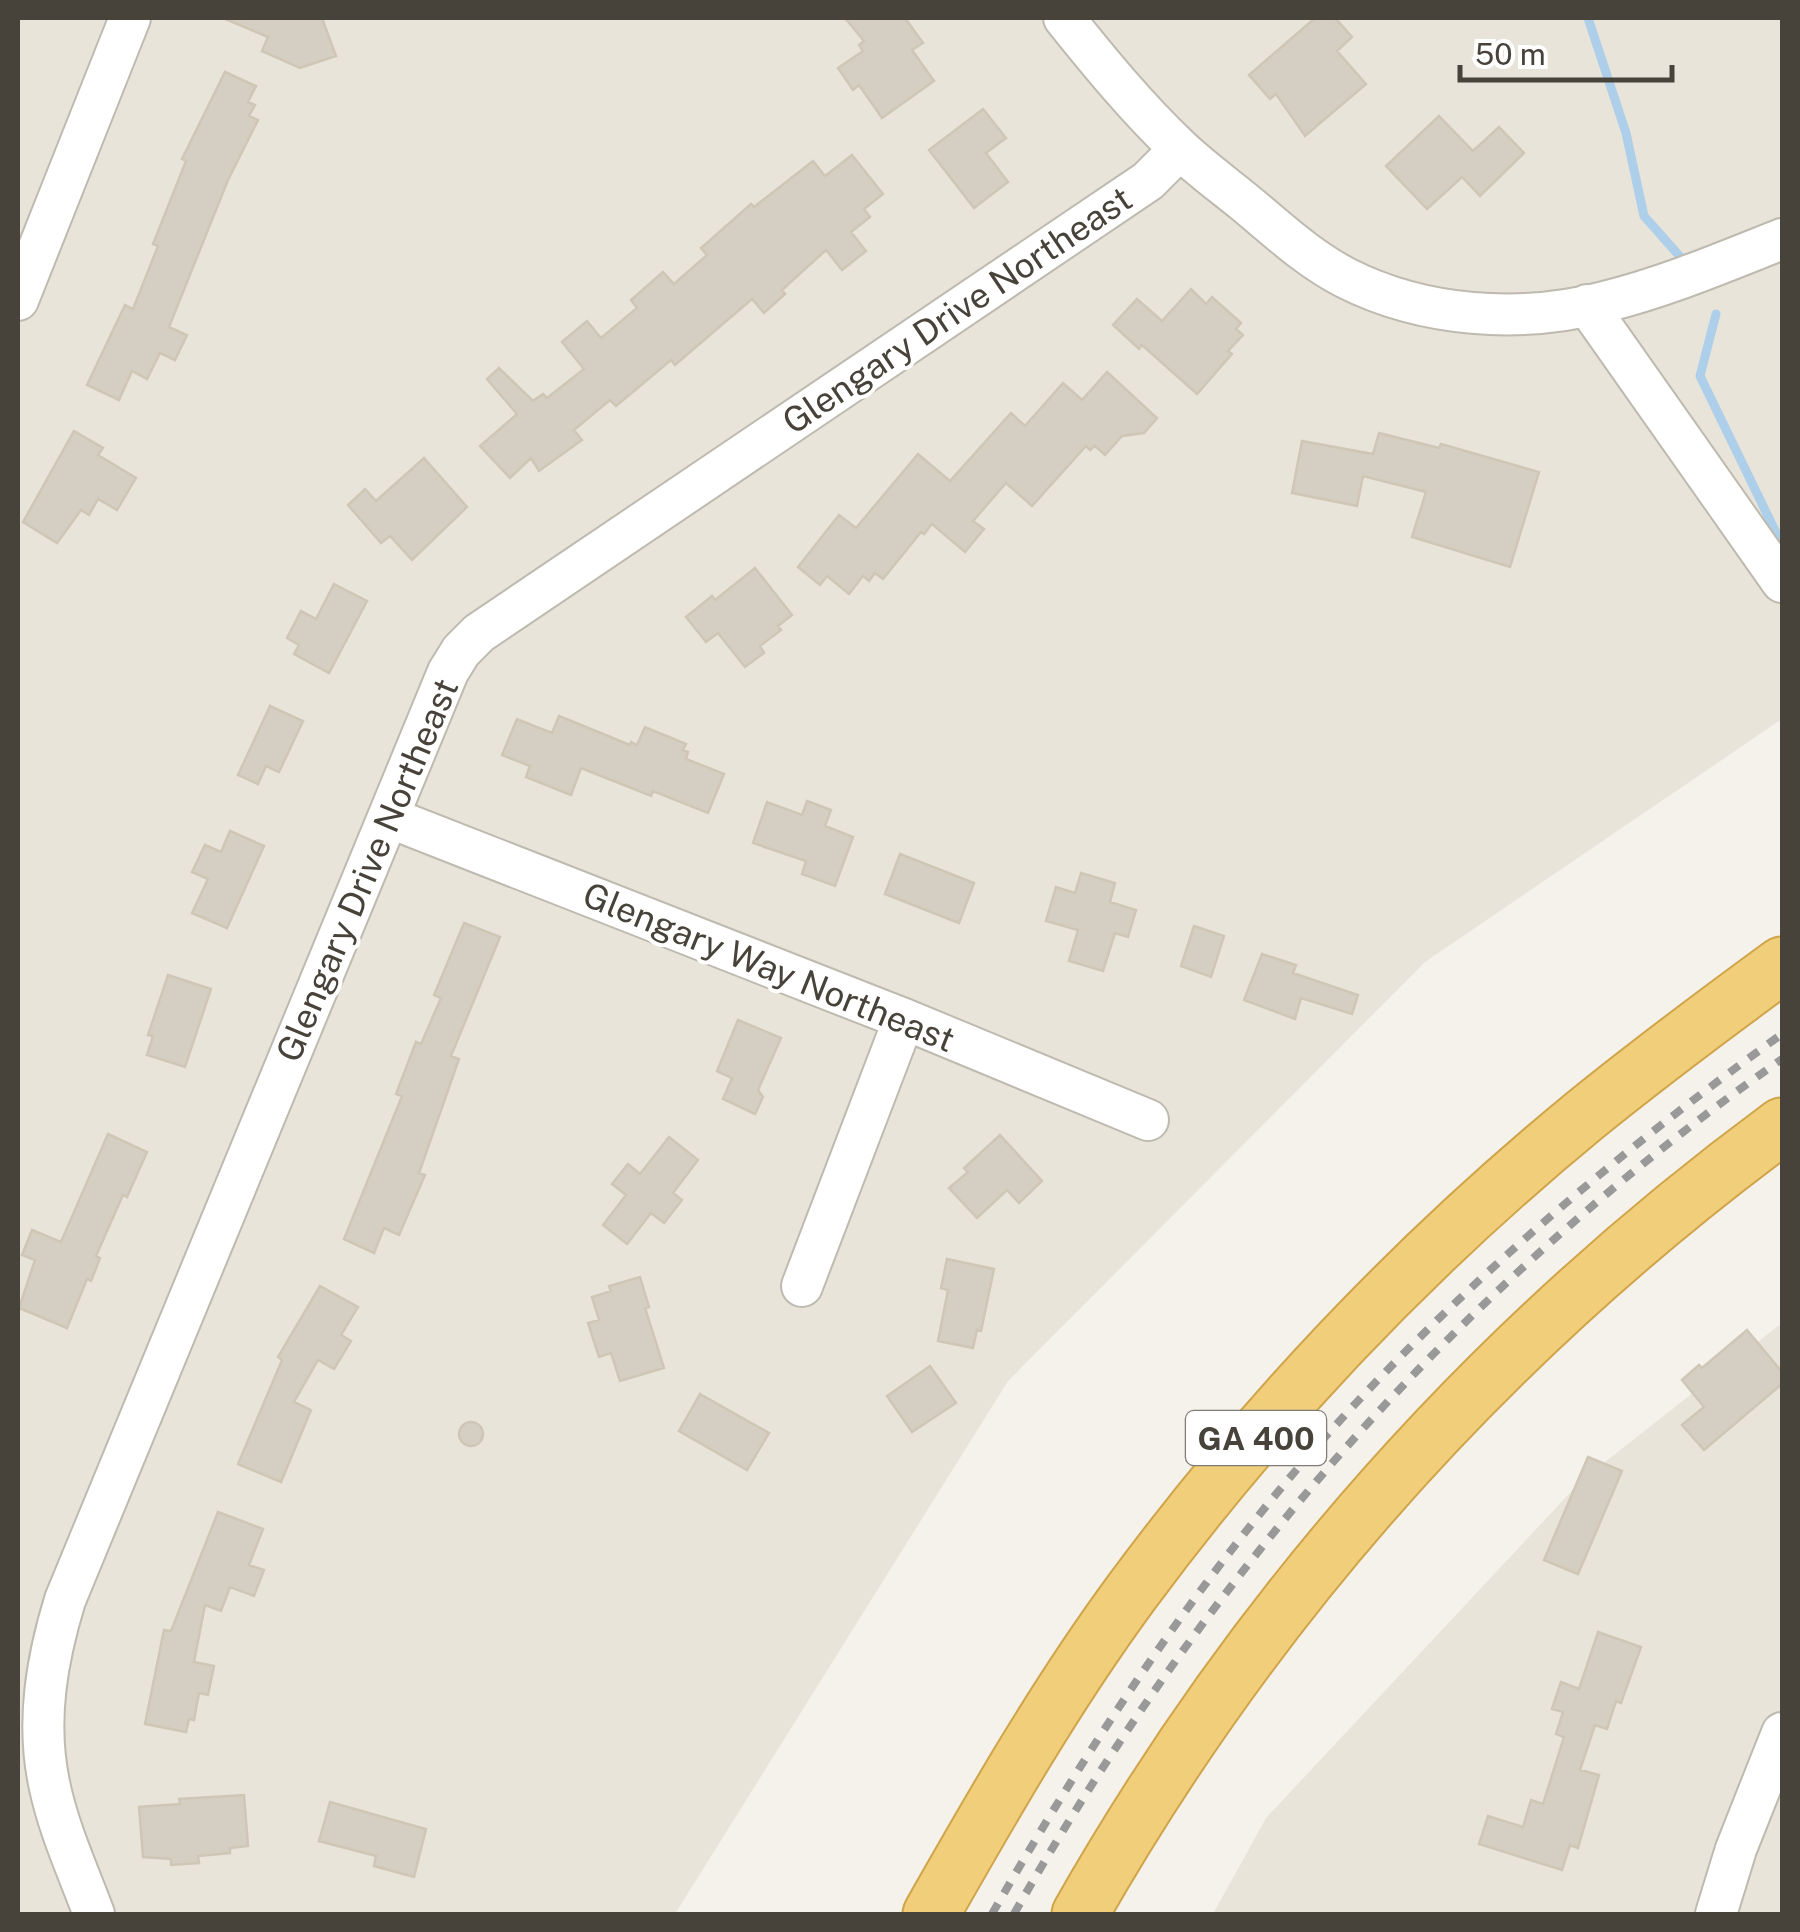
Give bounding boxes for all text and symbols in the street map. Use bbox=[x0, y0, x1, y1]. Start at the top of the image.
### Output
scale bar bbox=[1460, 20, 1672, 82]
text: 50 m bbox=[1475, 36, 1546, 72]
street label: Glengary Drive Northeast bbox=[775, 178, 1139, 442]
street label: Glengary Drive Northeast bbox=[268, 672, 466, 1068]
street label: Glengary Way Northeast bbox=[577, 874, 961, 1060]
road number: GA 400 bbox=[1186, 1411, 1326, 1465]

